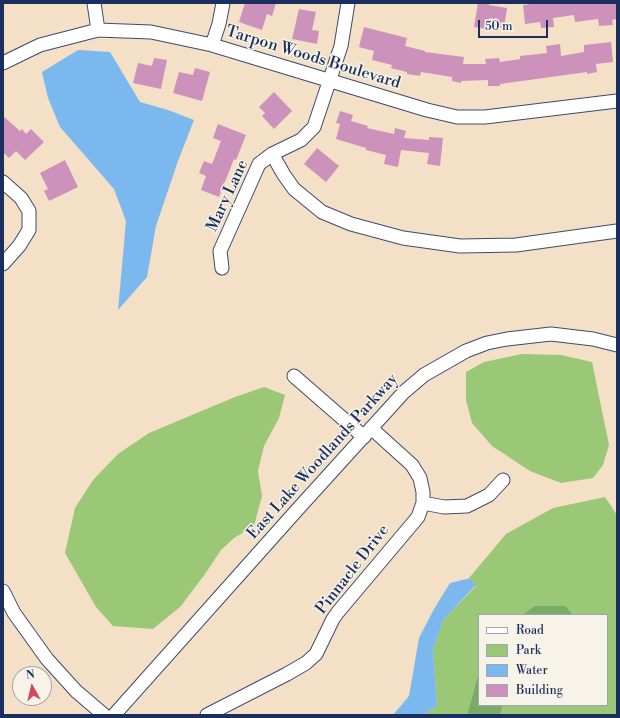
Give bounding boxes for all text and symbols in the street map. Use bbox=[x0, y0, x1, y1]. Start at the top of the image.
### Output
scale bar bbox=[480, 12, 550, 38]
text: 50 m bbox=[485, 19, 513, 34]
street label: Tarpon Woods Boulevard bbox=[223, 22, 403, 94]
street label: Mary Lane bbox=[203, 157, 253, 235]
street label: East Lake Woodlands Parkway bbox=[244, 370, 402, 544]
street label: Pinnacle Drive bbox=[312, 521, 394, 619]
legend bbox=[478, 614, 608, 706]
text: Road bbox=[516, 623, 544, 638]
text: Park bbox=[516, 643, 541, 658]
text: Water bbox=[516, 663, 548, 678]
north arrow bbox=[12, 666, 52, 706]
text: N bbox=[25, 668, 36, 683]
text: Building bbox=[516, 683, 563, 698]

